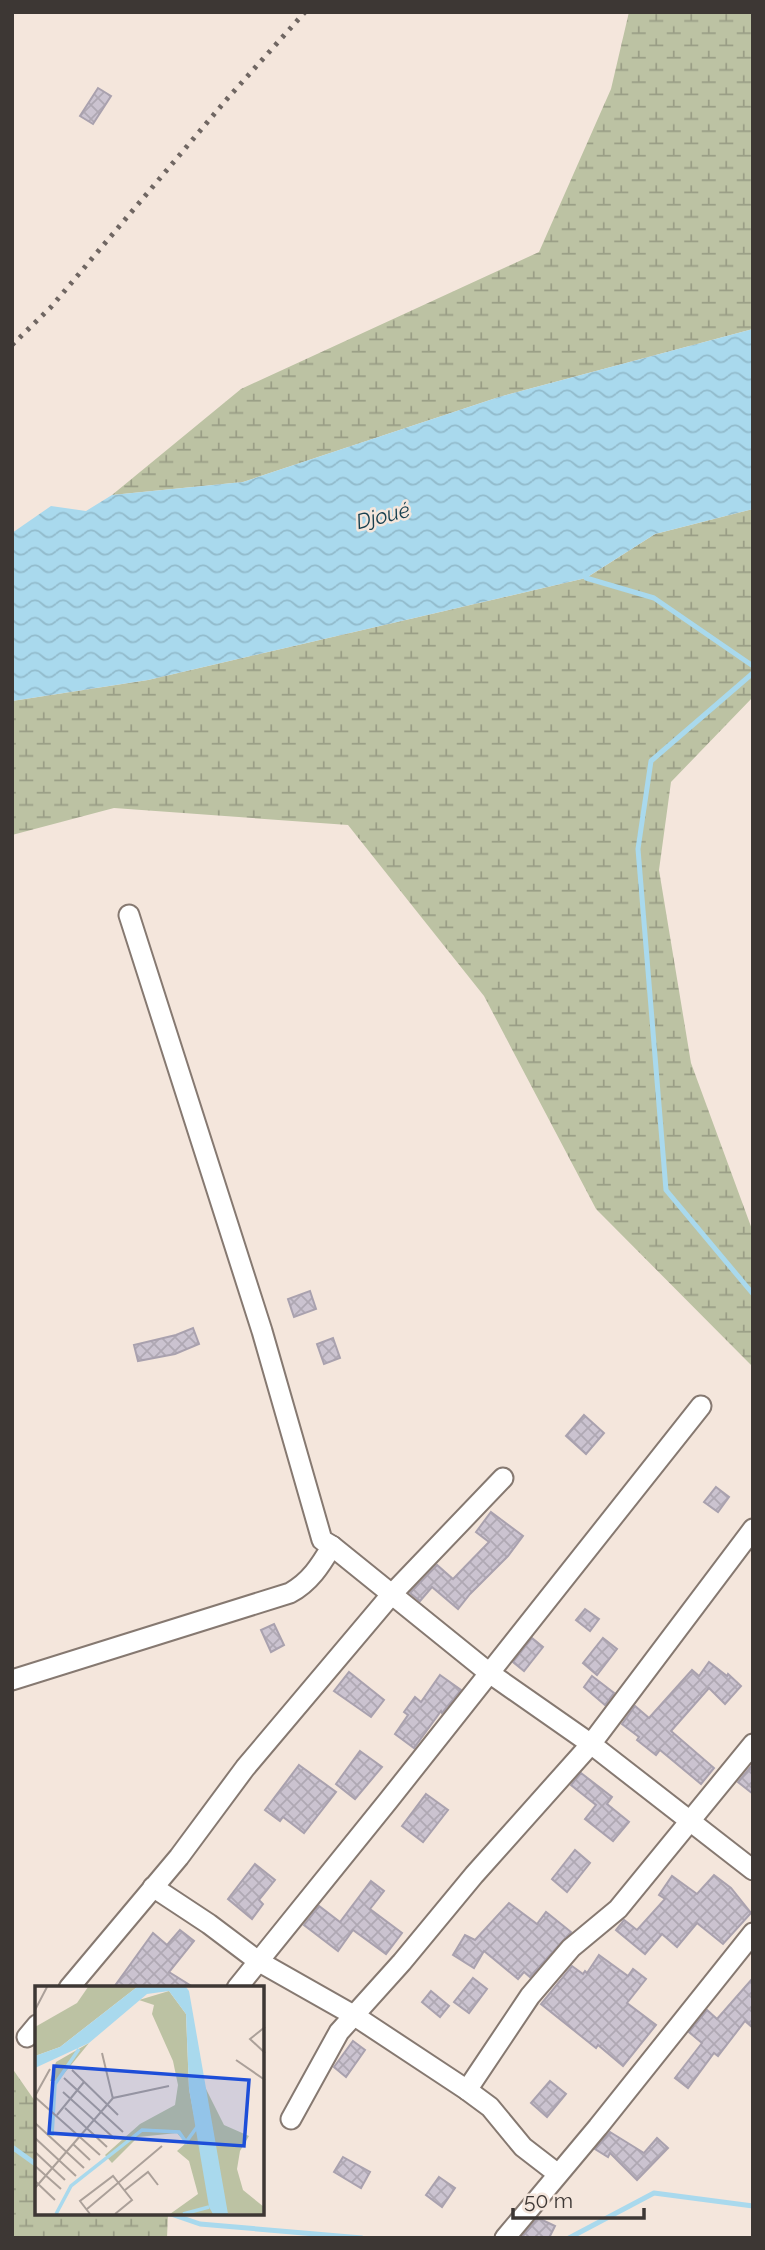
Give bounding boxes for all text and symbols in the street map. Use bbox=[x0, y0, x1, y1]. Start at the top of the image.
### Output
water label: Djoué bbox=[353, 497, 412, 534]
inset map bbox=[35, 1986, 264, 2215]
scale bar bbox=[513, 2176, 644, 2220]
text: 50 m bbox=[524, 2188, 573, 2213]

